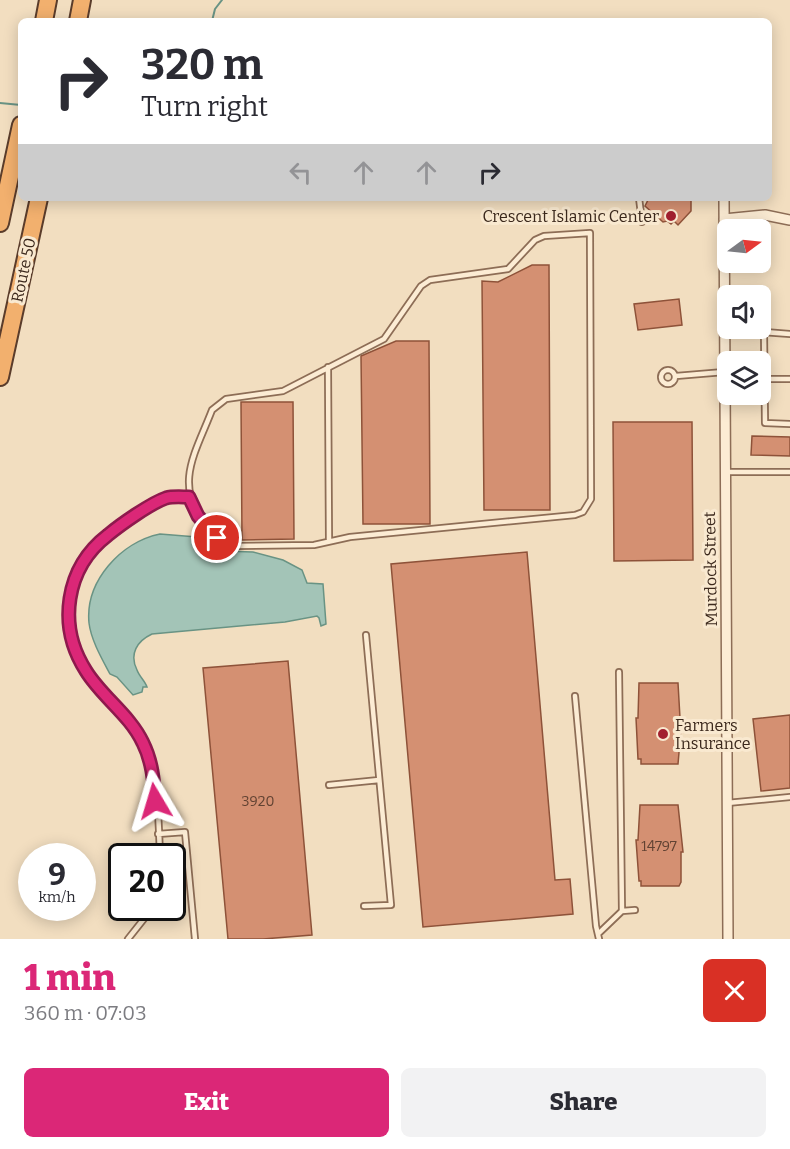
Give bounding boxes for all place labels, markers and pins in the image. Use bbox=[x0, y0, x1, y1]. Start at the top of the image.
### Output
place label: Crescent Islamic Center bbox=[482, 207, 659, 226]
marker: Crescent Islamic Center bbox=[664, 209, 678, 223]
pin bbox=[191, 512, 242, 563]
place label: Farmers Insurance bbox=[675, 716, 750, 753]
marker: Farmers Insurance bbox=[656, 727, 670, 741]

